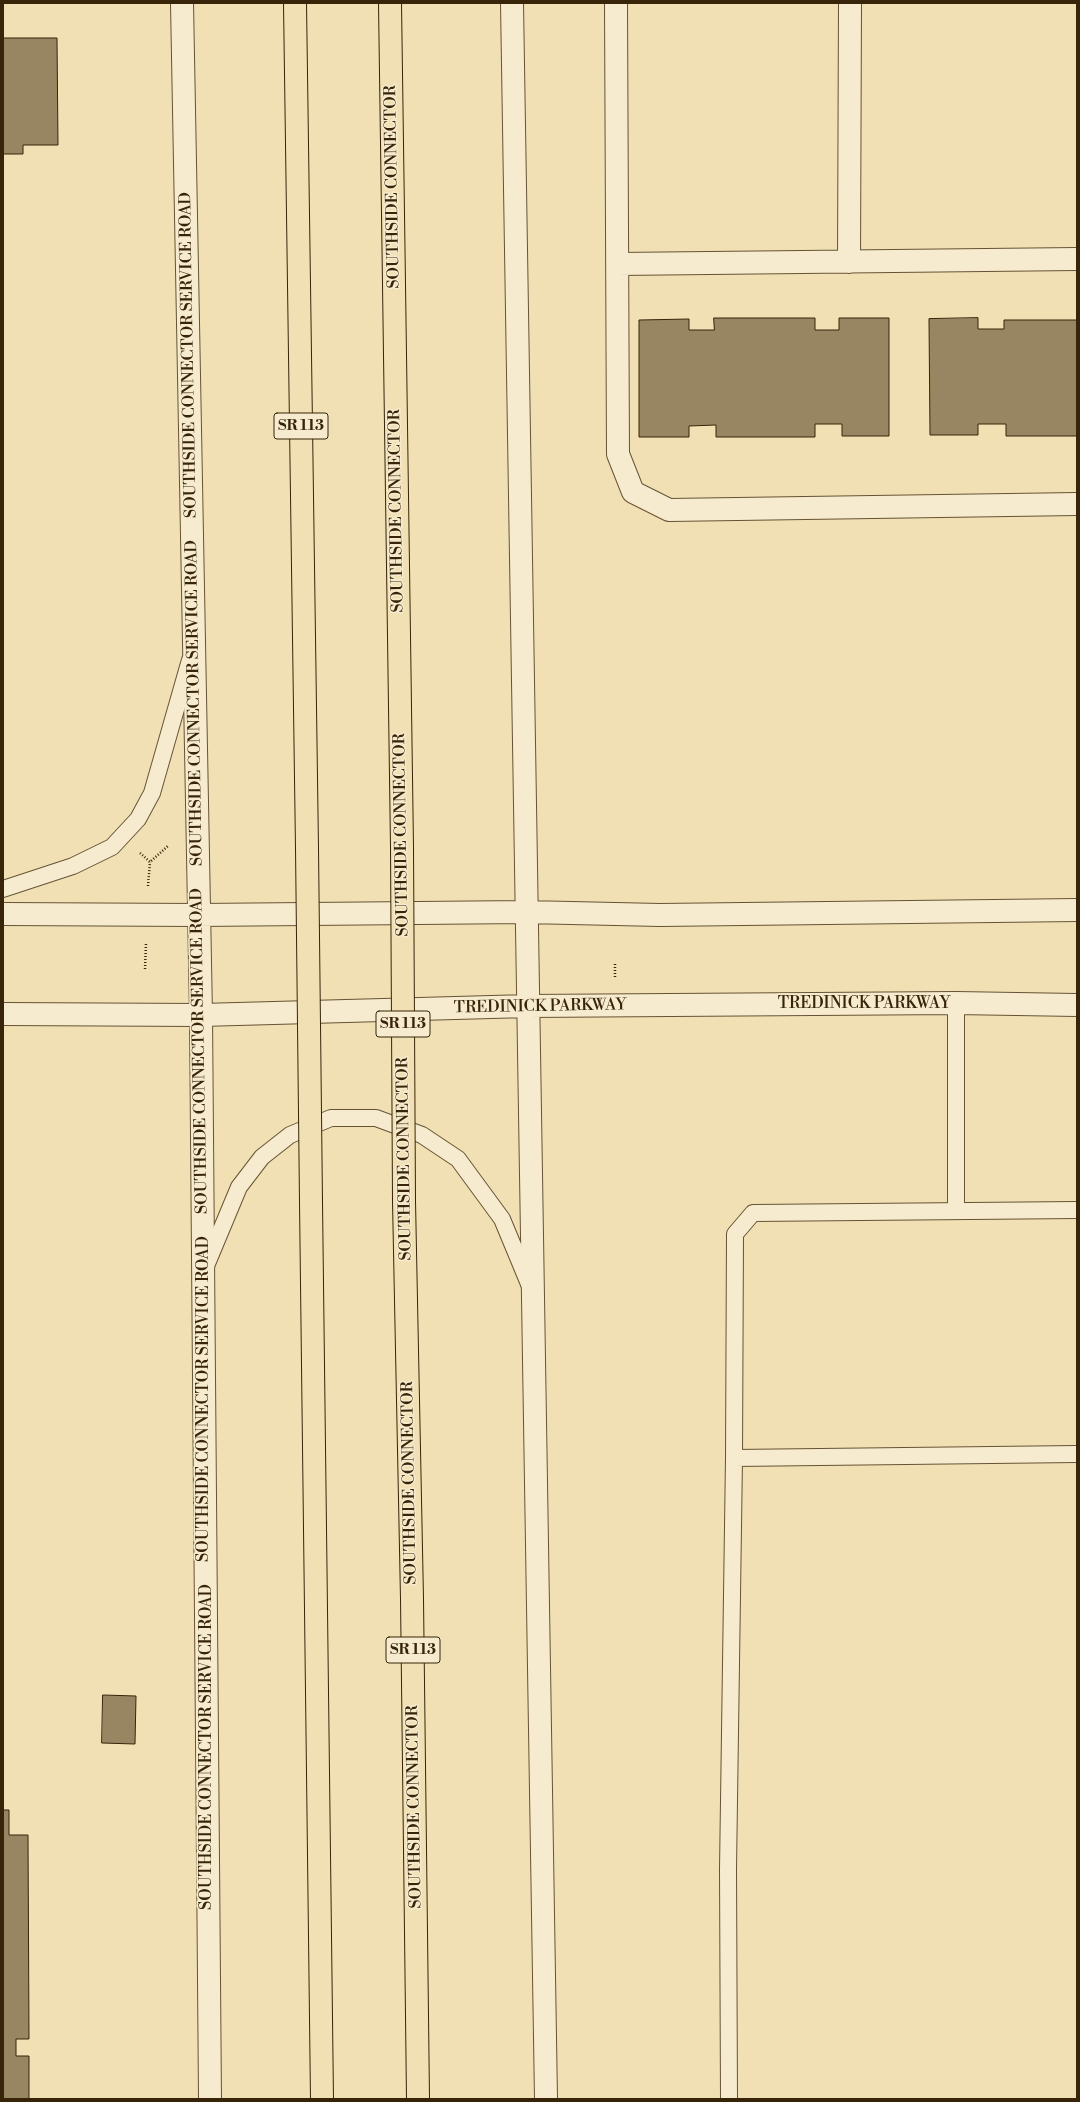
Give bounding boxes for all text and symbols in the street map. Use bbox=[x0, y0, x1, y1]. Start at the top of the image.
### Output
street label: SOUTHSIDE CONNECTOR bbox=[382, 85, 404, 289]
street label: SOUTHSIDE CONNECTOR SERVICE ROAD bbox=[177, 192, 201, 518]
street label: SOUTHSIDE CONNECTOR bbox=[386, 409, 408, 613]
road number: SR 113 bbox=[274, 413, 328, 439]
street label: SOUTHSIDE CONNECTOR SERVICE ROAD bbox=[183, 540, 207, 866]
street label: SOUTHSIDE CONNECTOR bbox=[391, 733, 413, 937]
street label: SOUTHSIDE CONNECTOR SERVICE ROAD bbox=[188, 888, 212, 1214]
street label: TREDINICK PARKWAY bbox=[778, 994, 950, 1014]
street label: TREDINICK PARKWAY bbox=[454, 996, 626, 1018]
road number: SR 113 bbox=[376, 1011, 430, 1037]
street label: SOUTHSIDE CONNECTOR bbox=[394, 1057, 416, 1261]
street label: SOUTHSIDE CONNECTOR SERVICE ROAD bbox=[194, 1236, 214, 1562]
street label: SOUTHSIDE CONNECTOR bbox=[399, 1381, 421, 1585]
street label: SOUTHSIDE CONNECTOR SERVICE ROAD bbox=[197, 1584, 217, 1910]
road number: SR 113 bbox=[386, 1637, 440, 1663]
street label: SOUTHSIDE CONNECTOR bbox=[404, 1705, 426, 1909]

